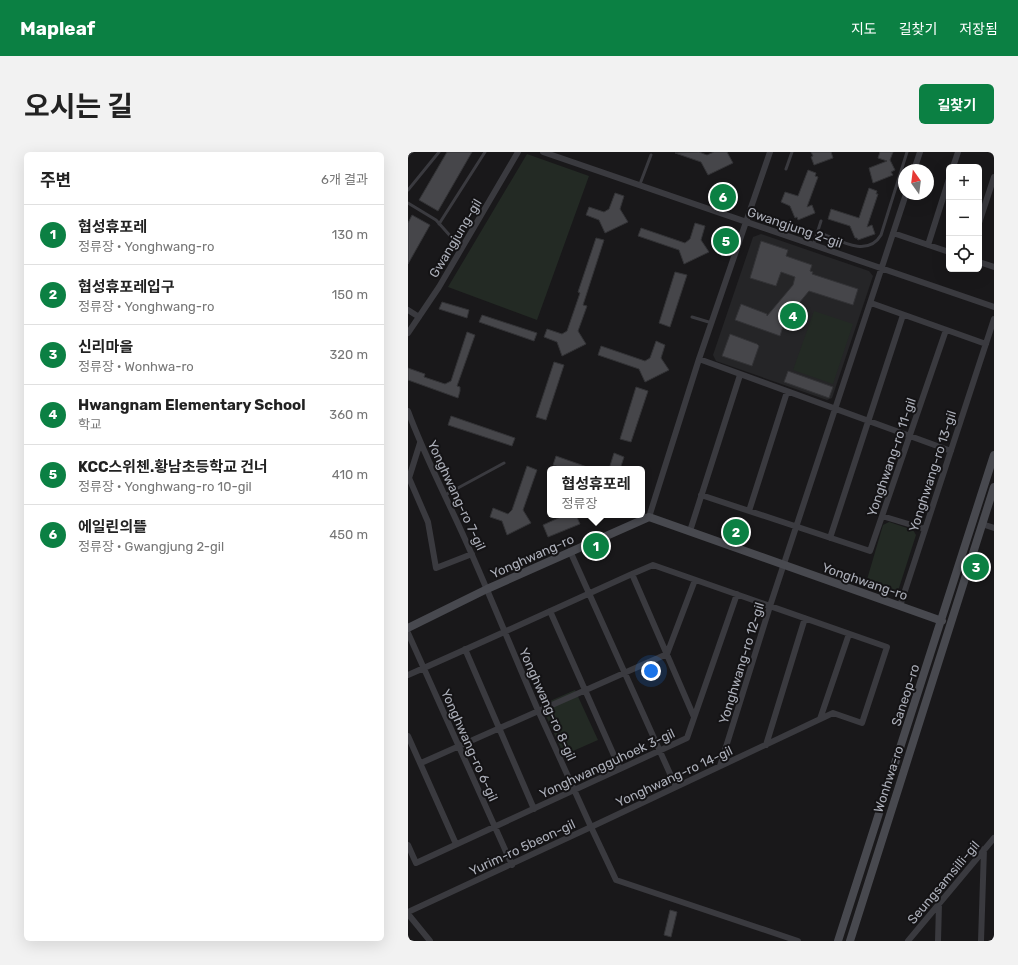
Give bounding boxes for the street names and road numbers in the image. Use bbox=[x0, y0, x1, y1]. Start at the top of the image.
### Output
street label: Gwangjung-gil bbox=[426, 196, 486, 281]
street label: Gwangjung 2-gil bbox=[745, 204, 844, 252]
street label: Yonghwang-ro 11-gil bbox=[864, 396, 920, 519]
street label: Yonghwang-ro 13-gil bbox=[906, 409, 960, 534]
street label: Yonghwang-ro 7-gil bbox=[424, 438, 489, 553]
street label: Yonghwang-ro bbox=[488, 531, 577, 582]
street label: Yonghwang-ro bbox=[820, 560, 910, 604]
street label: Yonghwang-ro 12-gil bbox=[716, 601, 768, 726]
street label: Yonghwang-ro 8-gil bbox=[515, 646, 579, 763]
street label: Saneop-ro bbox=[888, 662, 923, 728]
street label: Yonghwang-ro 6-gil bbox=[437, 687, 501, 804]
street label: Yonghwangguhoek 3-gil bbox=[537, 725, 678, 802]
street label: Yonghwang-ro 14-gil bbox=[613, 743, 735, 811]
street label: Wonhwa-ro bbox=[871, 744, 906, 814]
street label: Yurim-ro 5beon-gil bbox=[467, 816, 578, 880]
street label: Seungsamsilli-gil bbox=[904, 838, 983, 928]

